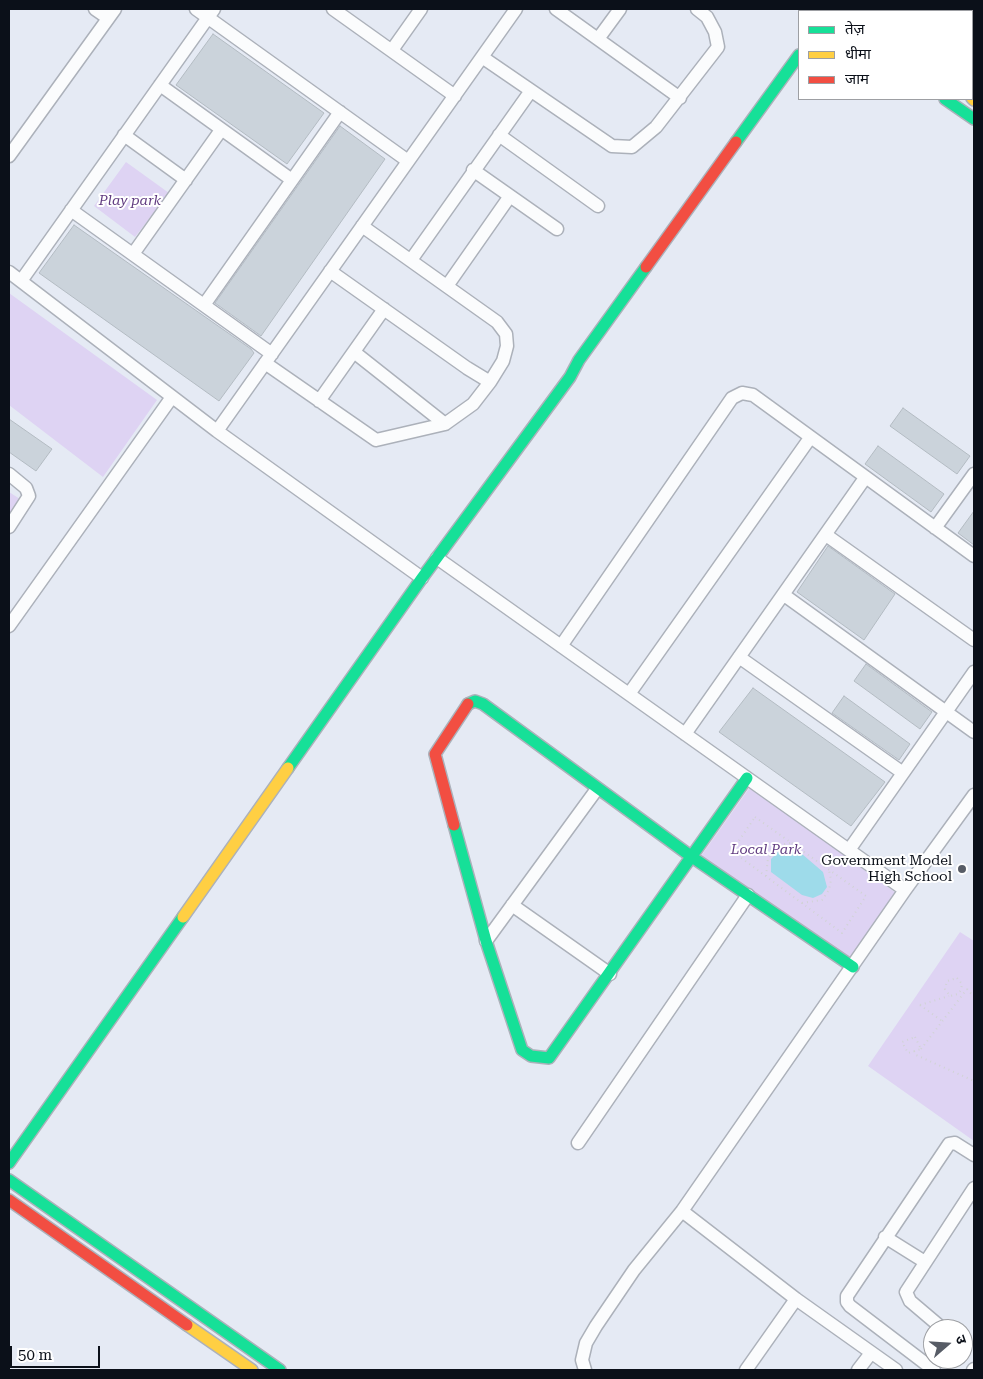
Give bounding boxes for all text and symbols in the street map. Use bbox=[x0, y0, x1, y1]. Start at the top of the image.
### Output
legend bbox=[798, 10, 973, 100]
text: तेज़ bbox=[845, 20, 865, 38]
text: धीमा bbox=[845, 45, 871, 63]
text: जाम bbox=[845, 70, 869, 88]
park label: Play park bbox=[99, 193, 161, 209]
park label: Local Park bbox=[731, 842, 801, 858]
place label: Government Model High School bbox=[821, 853, 952, 886]
marker: Government Model High School bbox=[956, 863, 968, 875]
north arrow bbox=[923, 1319, 973, 1369]
text: उ bbox=[952, 1333, 970, 1346]
scale bar bbox=[12, 1336, 102, 1368]
text: 50 m bbox=[18, 1346, 52, 1364]

